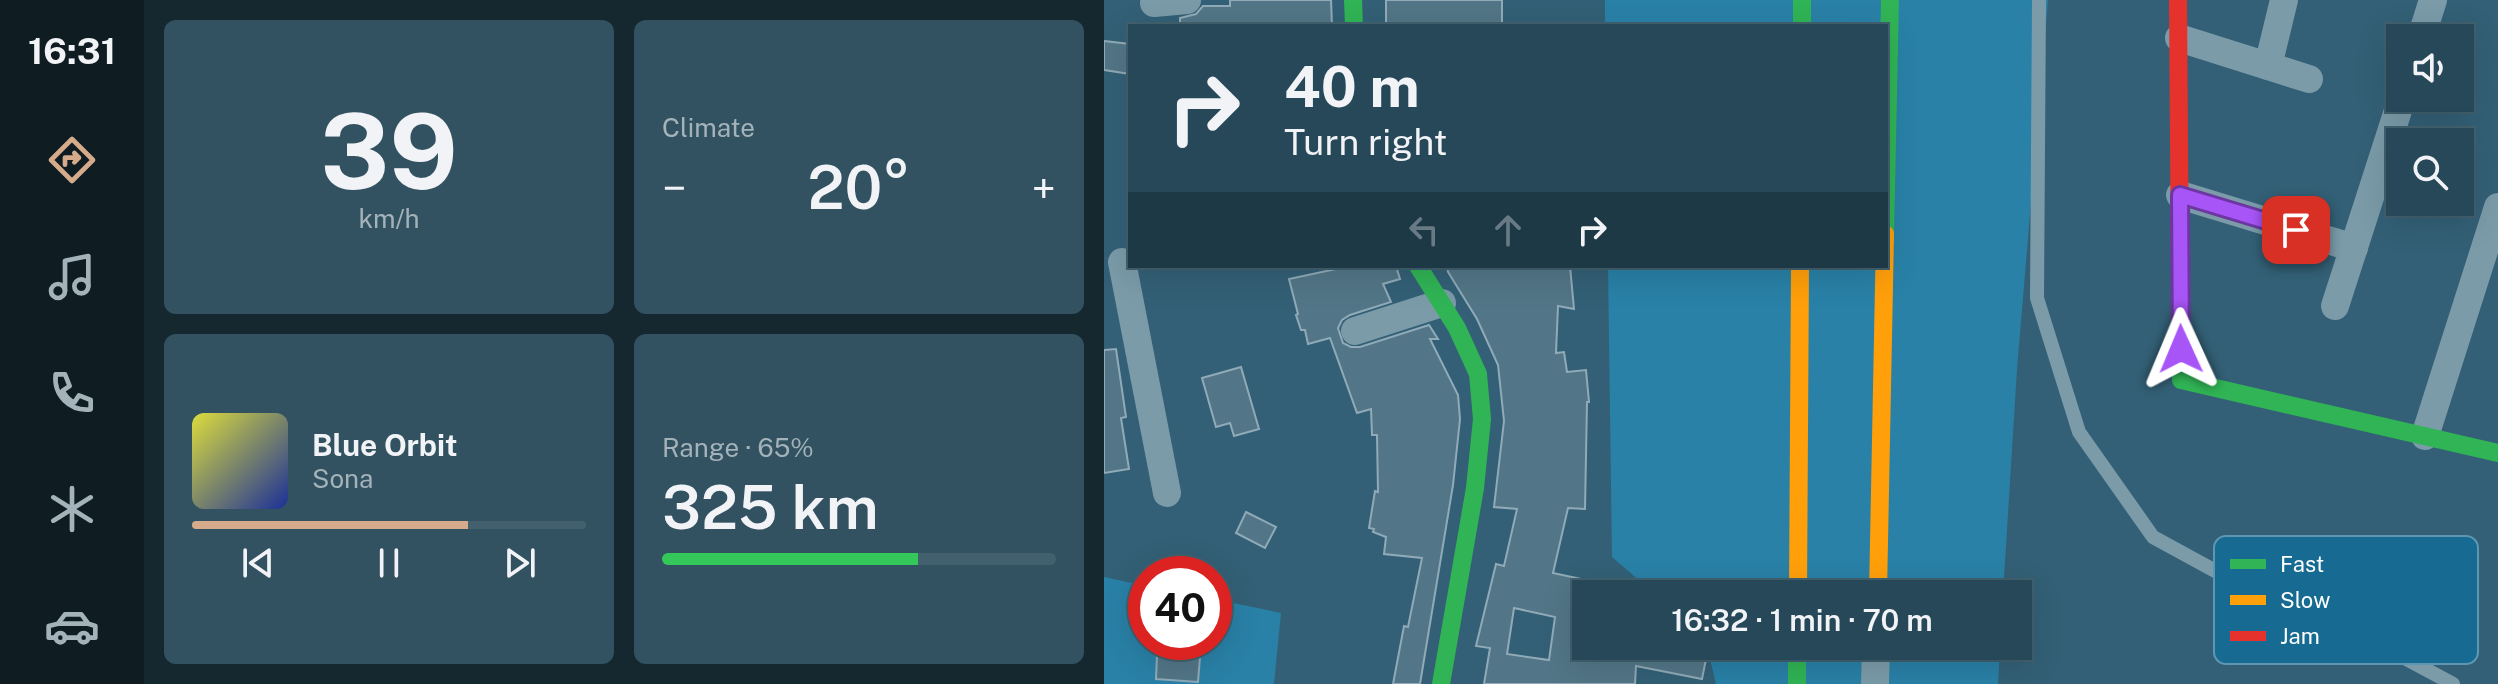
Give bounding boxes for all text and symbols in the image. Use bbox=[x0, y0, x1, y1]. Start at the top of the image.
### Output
map controls bbox=[2386, 24, 2474, 216]
button: sound bbox=[2386, 24, 2474, 112]
text: 16:31 bbox=[28, 30, 116, 72]
text: 40 m bbox=[1284, 54, 1420, 120]
icon: right bbox=[1152, 56, 1256, 160]
text: 39 bbox=[320, 90, 458, 212]
text: Climate bbox=[662, 112, 755, 143]
text: Turn right bbox=[1284, 121, 1447, 163]
button: search bbox=[2386, 128, 2474, 216]
icon: directions bbox=[44, 132, 100, 188]
text: 20° bbox=[808, 152, 910, 223]
text: − bbox=[662, 162, 686, 214]
text: + bbox=[1032, 162, 1056, 214]
pin bbox=[2262, 196, 2330, 264]
text: km/h bbox=[358, 203, 420, 234]
icon: left bbox=[1402, 208, 1446, 252]
icon: ahead bbox=[1486, 208, 1530, 252]
icon: right bbox=[1570, 208, 1614, 252]
icon: arrive bbox=[2274, 208, 2318, 252]
icon: music bbox=[44, 249, 100, 305]
position arrow bbox=[2139, 307, 2223, 391]
icon: phone bbox=[44, 365, 100, 421]
text: Blue Orbit bbox=[312, 427, 458, 463]
text: Range · 65% bbox=[662, 432, 814, 463]
text: Sona bbox=[312, 463, 373, 494]
text: 325 km bbox=[662, 472, 879, 543]
icon: climate bbox=[44, 481, 100, 537]
legend bbox=[2214, 536, 2478, 664]
icon: previous bbox=[236, 541, 280, 585]
icon: pause bbox=[367, 541, 411, 585]
icon: next bbox=[498, 541, 542, 585]
text: Fast bbox=[2280, 551, 2324, 577]
speed limit sign: 40 bbox=[1128, 556, 1232, 660]
text: Slow bbox=[2280, 587, 2330, 613]
icon: car bbox=[44, 598, 100, 654]
text: 16:32 · 1 min · 70 m bbox=[1671, 602, 1933, 638]
text: Jam bbox=[2280, 623, 2320, 649]

